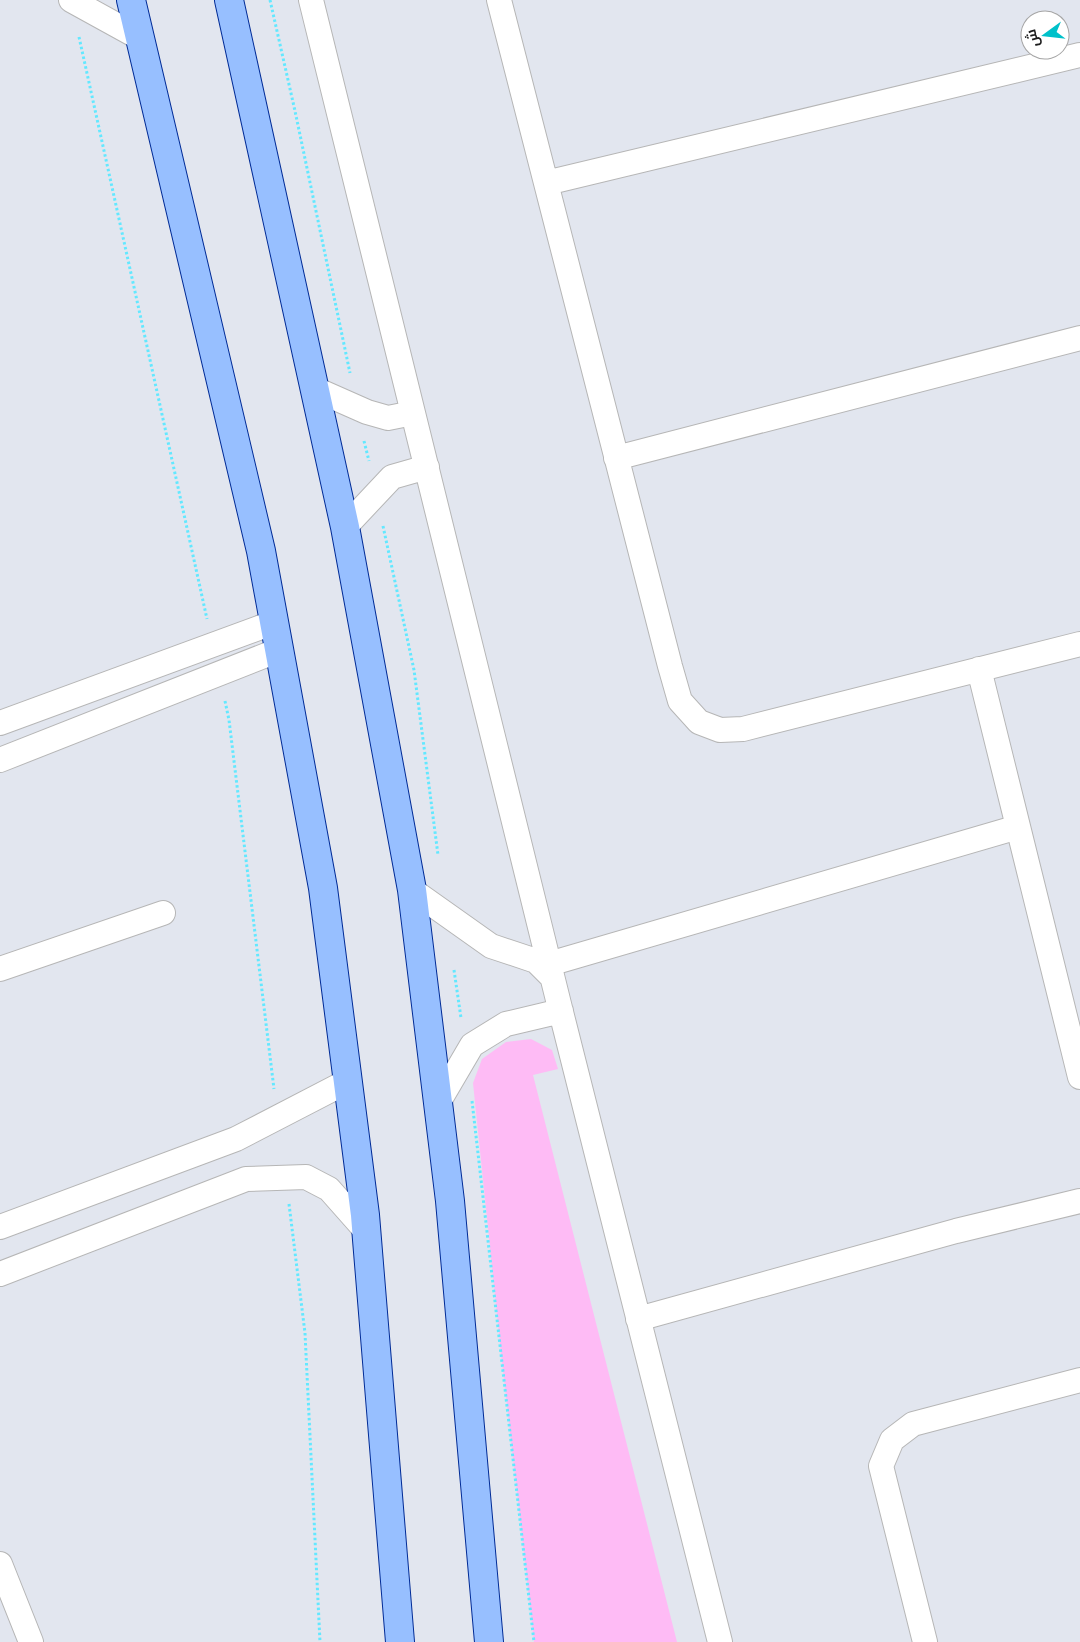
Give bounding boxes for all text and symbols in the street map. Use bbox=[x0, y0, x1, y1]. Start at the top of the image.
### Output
north arrow bbox=[1020, 10, 1070, 60]
text: ش bbox=[1020, 27, 1043, 50]

